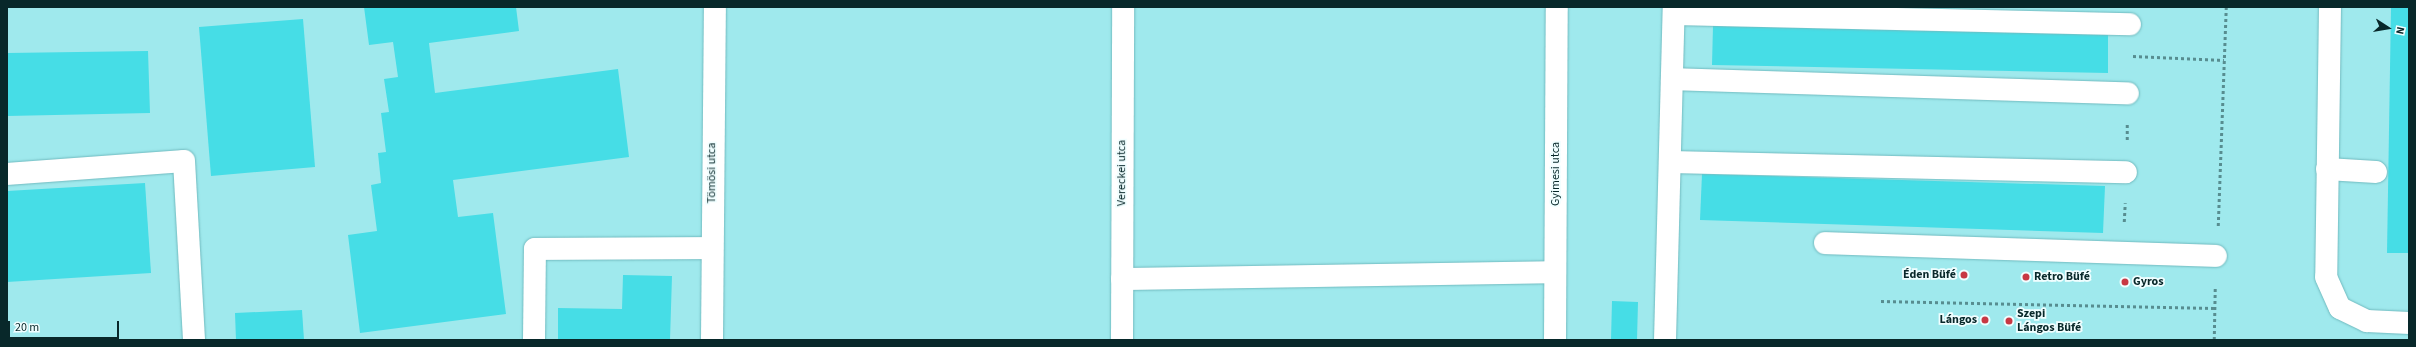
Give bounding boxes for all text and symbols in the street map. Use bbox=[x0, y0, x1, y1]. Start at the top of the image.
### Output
north arrow bbox=[2368, 8, 2408, 48]
text: N bbox=[2392, 25, 2408, 36]
street label: Vereckei utca bbox=[1115, 140, 1129, 206]
street label: Gyimesi utca bbox=[1549, 142, 1563, 206]
street label: Tömösi utca bbox=[705, 143, 719, 203]
place label: Éden Büfé bbox=[1903, 268, 1956, 282]
marker: Éden Büfé bbox=[1959, 270, 1969, 280]
place label: Retro Büfé bbox=[2034, 270, 2090, 284]
marker: Retro Büfé bbox=[2021, 272, 2031, 282]
place label: Gyros bbox=[2133, 275, 2163, 289]
marker: Gyros bbox=[2120, 277, 2130, 287]
place label: Szepi Lángos Büfé bbox=[2017, 307, 2081, 335]
scale bar bbox=[10, 313, 121, 339]
place label: Lángos bbox=[1939, 313, 1977, 327]
marker: Lángos bbox=[1980, 315, 1990, 325]
marker: Szepi Lángos Büfé bbox=[2004, 316, 2014, 326]
text: 20 m bbox=[15, 319, 39, 336]

